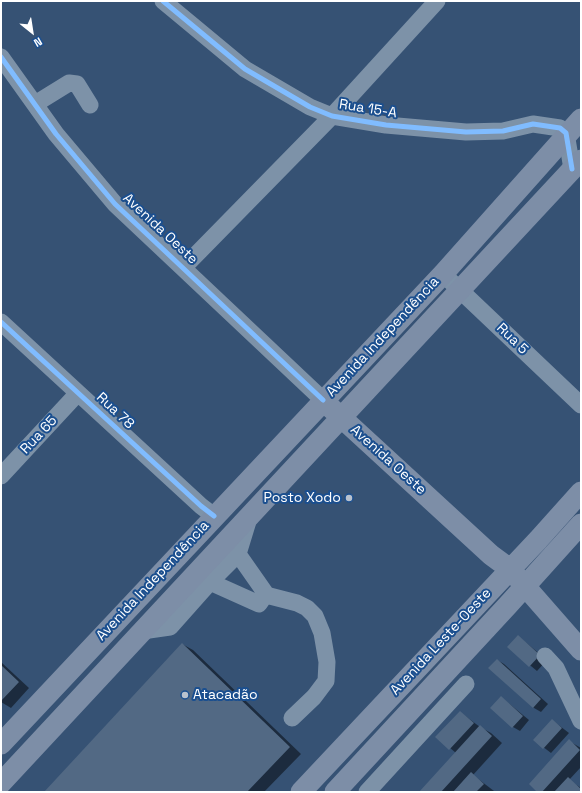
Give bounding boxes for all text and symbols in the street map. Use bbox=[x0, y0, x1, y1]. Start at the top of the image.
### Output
north arrow bbox=[12, 12, 52, 52]
text: N bbox=[31, 34, 45, 50]
street label: Rua 15-A bbox=[338, 96, 398, 122]
street label: Avenida Oeste bbox=[119, 190, 201, 268]
street label: Avenida Independência bbox=[323, 274, 443, 400]
street label: Rua 5 bbox=[493, 320, 531, 358]
street label: Rua 78 bbox=[93, 389, 137, 433]
street label: Rua 65 bbox=[17, 412, 61, 458]
street label: Avenida Oeste bbox=[347, 422, 429, 498]
place label: Posto Xodo bbox=[264, 490, 341, 506]
marker: Posto Xodo bbox=[344, 493, 354, 503]
street label: Avenida Independência bbox=[93, 518, 213, 644]
street label: Avenida Leste-Oeste bbox=[387, 585, 495, 699]
place label: Atacadão bbox=[193, 687, 258, 703]
marker: Atacadão bbox=[180, 690, 190, 700]

